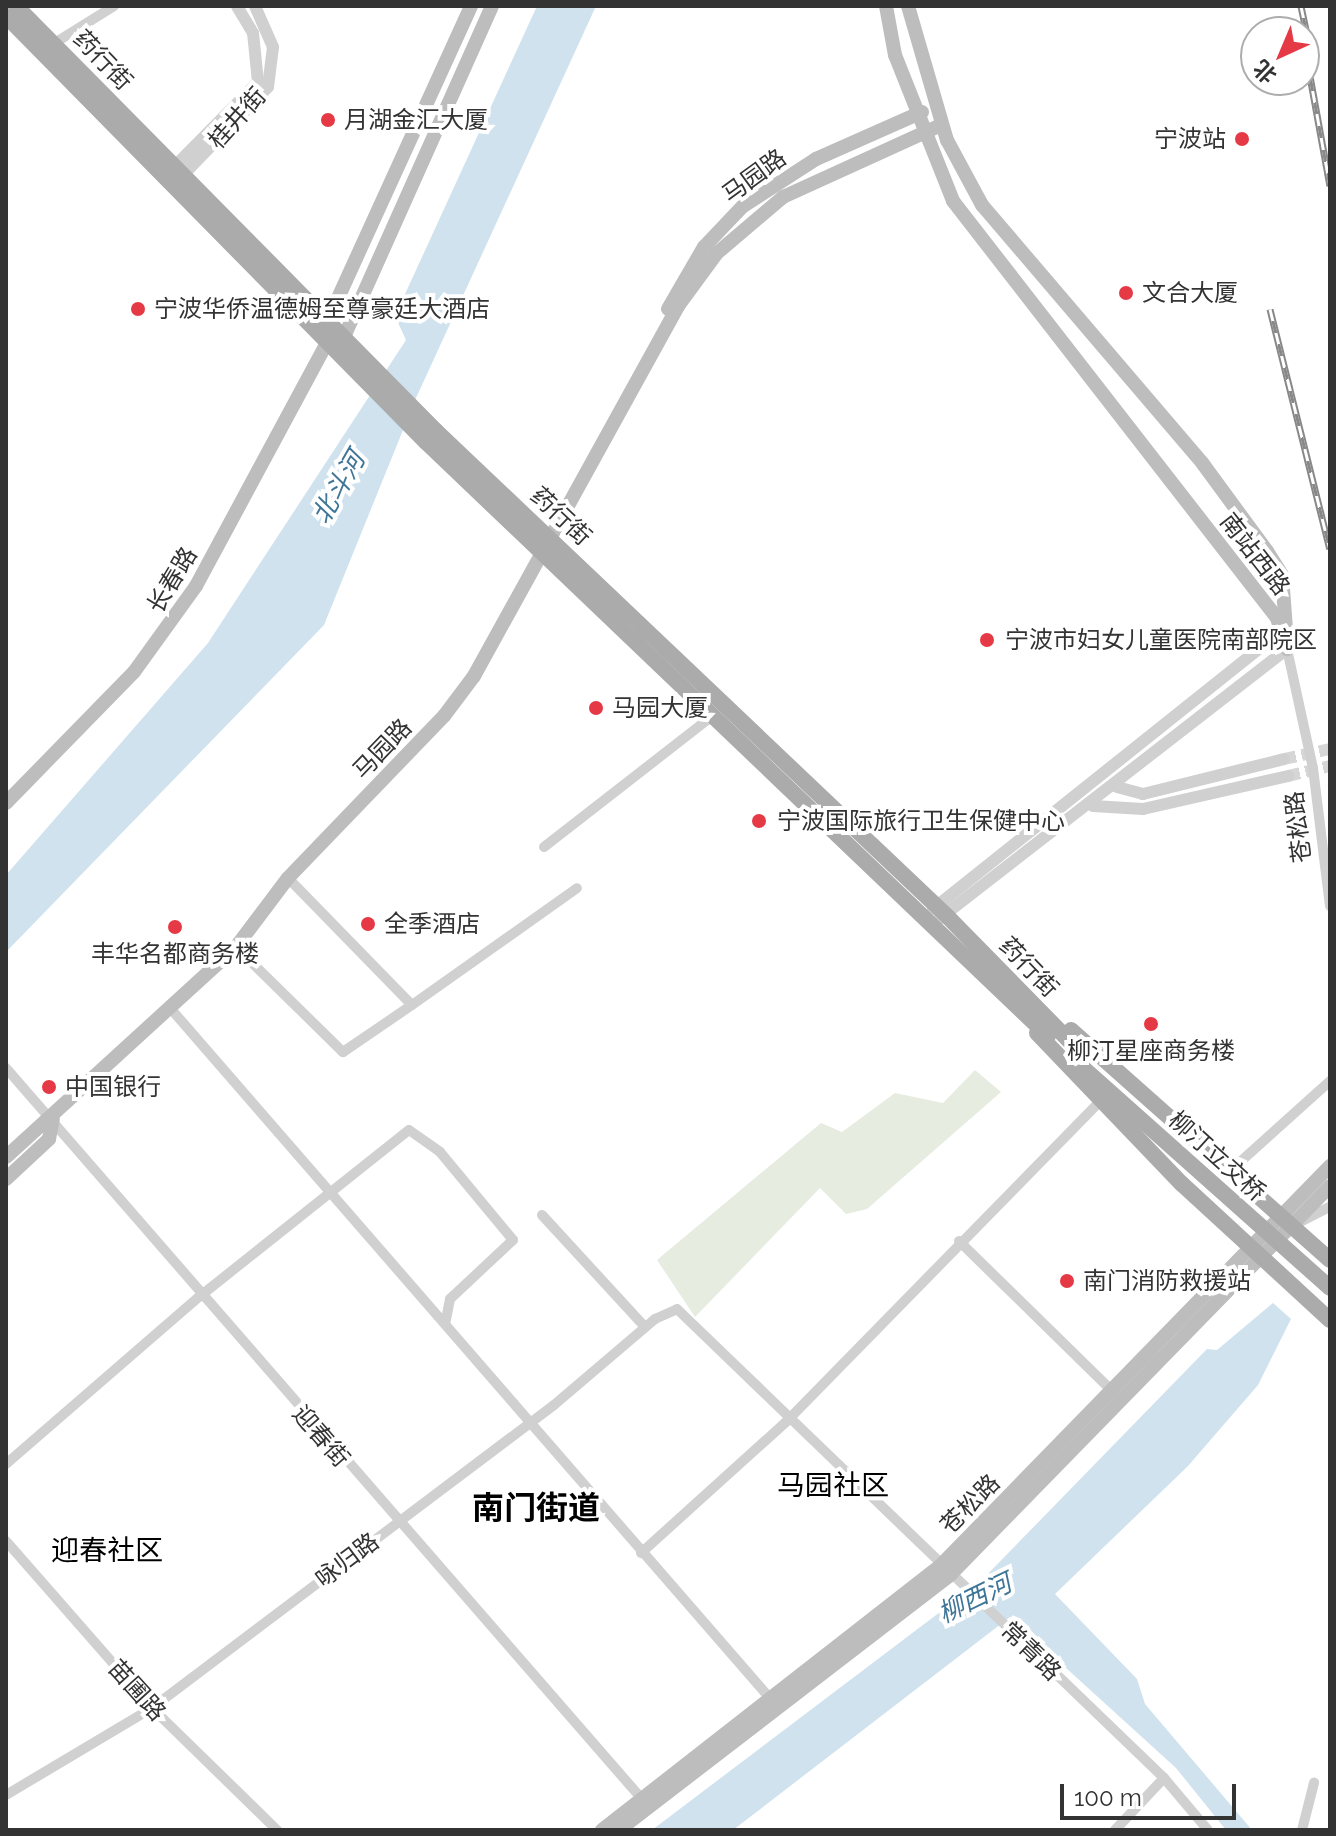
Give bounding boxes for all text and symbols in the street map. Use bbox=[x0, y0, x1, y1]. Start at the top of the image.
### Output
north arrow bbox=[1240, 16, 1320, 96]
street label: 药行街 bbox=[68, 24, 138, 96]
text: 北 bbox=[1248, 55, 1282, 89]
street label: 桂井街 bbox=[202, 82, 272, 154]
place label: 月湖金汇大厦 bbox=[344, 106, 488, 134]
marker: 月湖金汇大厦 bbox=[319, 111, 337, 129]
place label: 宁波站 bbox=[1154, 125, 1226, 153]
marker: 宁波站 bbox=[1233, 130, 1251, 148]
street label: 马园路 bbox=[716, 143, 792, 209]
place label: 文合大厦 bbox=[1142, 279, 1238, 307]
marker: 文合大厦 bbox=[1117, 284, 1135, 302]
place label: 宁波华侨温德姆至尊豪廷大酒店 bbox=[154, 295, 490, 323]
marker: 宁波华侨温德姆至尊豪廷大酒店 bbox=[129, 300, 147, 318]
water label: 北斗河 bbox=[306, 446, 372, 530]
street label: 药行街 bbox=[525, 481, 597, 551]
street label: 南站西路 bbox=[1214, 507, 1296, 601]
street label: 长春路 bbox=[141, 542, 203, 618]
place label: 宁波市妇女儿童医院南部院区 bbox=[1005, 626, 1317, 654]
marker: 宁波市妇女儿童医院南部院区 bbox=[976, 629, 998, 651]
place label: 马园大厦 bbox=[612, 694, 708, 722]
marker: 马园大厦 bbox=[587, 699, 605, 717]
street label: 马园路 bbox=[347, 713, 417, 785]
street label: 苍松路 bbox=[1279, 790, 1317, 864]
place label: 宁波国际旅行卫生保健中心 bbox=[777, 807, 1065, 835]
marker: 宁波国际旅行卫生保健中心 bbox=[748, 810, 770, 832]
place label: 全季酒店 bbox=[384, 910, 480, 938]
marker: 全季酒店 bbox=[359, 915, 377, 933]
marker: 丰华名都商务楼 bbox=[166, 918, 184, 936]
street label: 药行街 bbox=[994, 931, 1064, 1003]
place label: 丰华名都商务楼 bbox=[91, 940, 259, 968]
marker: 柳汀星座商务楼 bbox=[1142, 1015, 1160, 1033]
place label: 柳汀星座商务楼 bbox=[1067, 1037, 1235, 1065]
place label: 中国银行 bbox=[65, 1073, 161, 1101]
marker: 中国银行 bbox=[40, 1078, 58, 1096]
street label: 柳汀立交桥 bbox=[1163, 1105, 1271, 1207]
place label: 南门消防救援站 bbox=[1083, 1267, 1251, 1295]
marker: 南门消防救援站 bbox=[1058, 1272, 1076, 1290]
street label: 迎春街 bbox=[287, 1399, 355, 1473]
street label: 苍松路 bbox=[934, 1468, 1006, 1540]
district label: 马园社区 bbox=[777, 1469, 889, 1503]
district label: 南门街道 bbox=[472, 1489, 600, 1527]
street label: 咏归路 bbox=[310, 1527, 384, 1593]
district label: 迎春社区 bbox=[51, 1534, 163, 1568]
water label: 柳西河 bbox=[933, 1568, 1017, 1630]
street label: 常青路 bbox=[995, 1616, 1067, 1686]
street label: 苗圃路 bbox=[102, 1654, 172, 1726]
scale bar bbox=[1064, 1768, 1240, 1818]
text: 100 m bbox=[1074, 1783, 1142, 1812]

